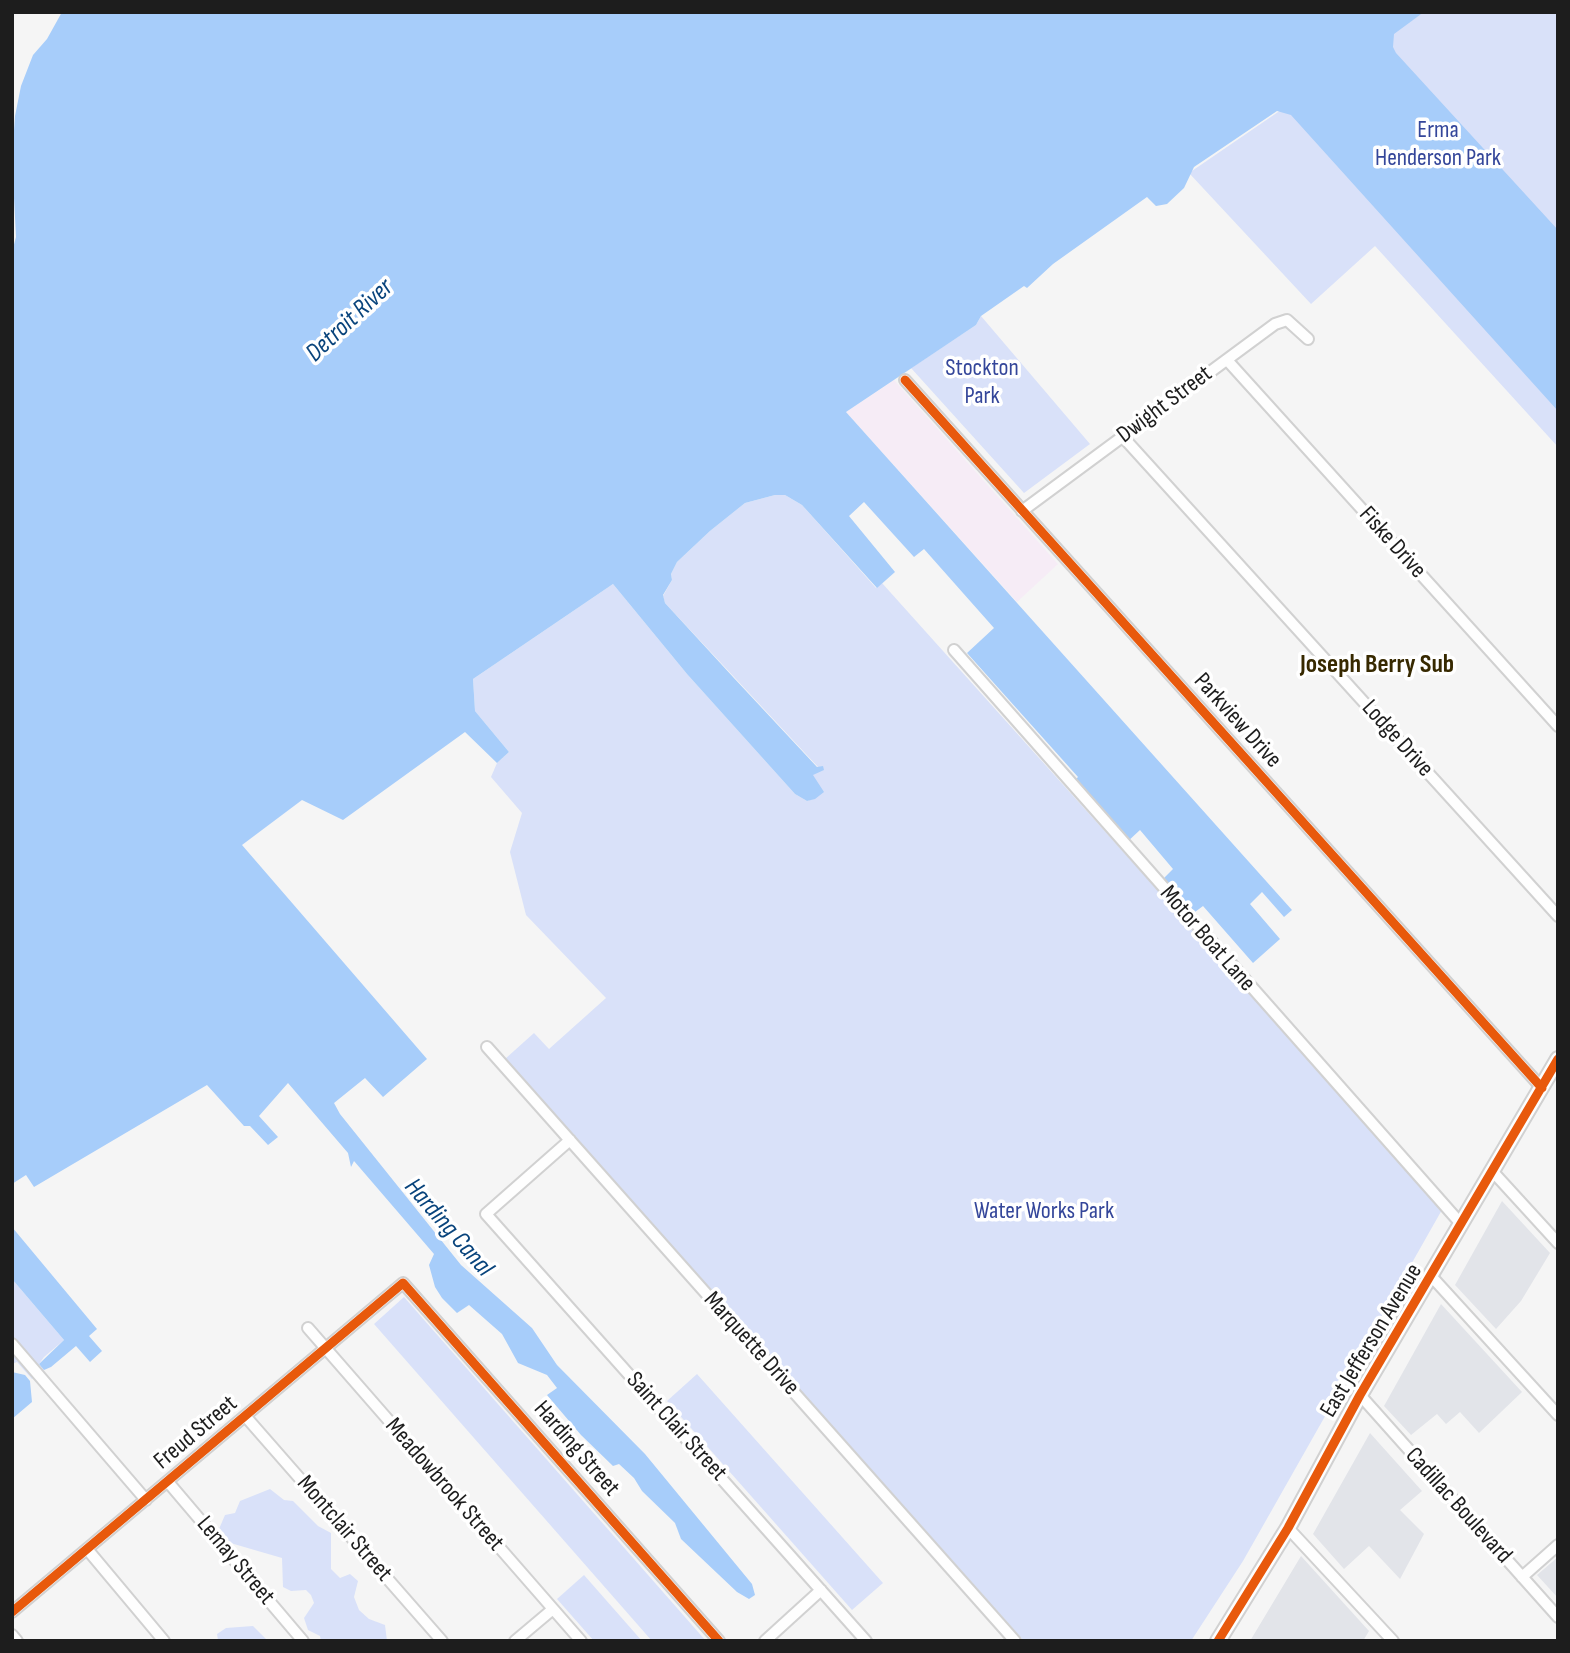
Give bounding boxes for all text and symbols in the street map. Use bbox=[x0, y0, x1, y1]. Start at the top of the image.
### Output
park label: Erma Henderson Park bbox=[1375, 117, 1501, 173]
water label: Detroit River bbox=[300, 273, 400, 369]
park label: Stockton Park bbox=[945, 355, 1019, 411]
street label: Dwight Street bbox=[1112, 360, 1218, 450]
street label: Fiske Drive bbox=[1352, 501, 1432, 585]
district label: Joseph Berry Sub bbox=[1300, 649, 1454, 681]
street label: Parkview Drive bbox=[1187, 668, 1287, 774]
street label: Lodge Drive bbox=[1355, 695, 1439, 783]
street label: Motor Boat Lane bbox=[1153, 880, 1261, 998]
water label: Harding Canal bbox=[397, 1172, 499, 1284]
park label: Water Works Park bbox=[974, 1198, 1114, 1226]
street label: East Jefferson Avenue bbox=[1315, 1259, 1429, 1423]
street label: Marquette Drive bbox=[697, 1286, 805, 1402]
street label: Saint Clair Street bbox=[620, 1367, 732, 1487]
street label: Freud Street bbox=[149, 1390, 243, 1476]
street label: Harding Street bbox=[527, 1396, 625, 1502]
street label: Meadowbrook Street bbox=[379, 1413, 509, 1557]
street label: Cadillac Boulevard bbox=[1399, 1442, 1517, 1570]
street label: Montclair Street bbox=[290, 1470, 398, 1588]
street label: Lemay Street bbox=[190, 1511, 280, 1611]

